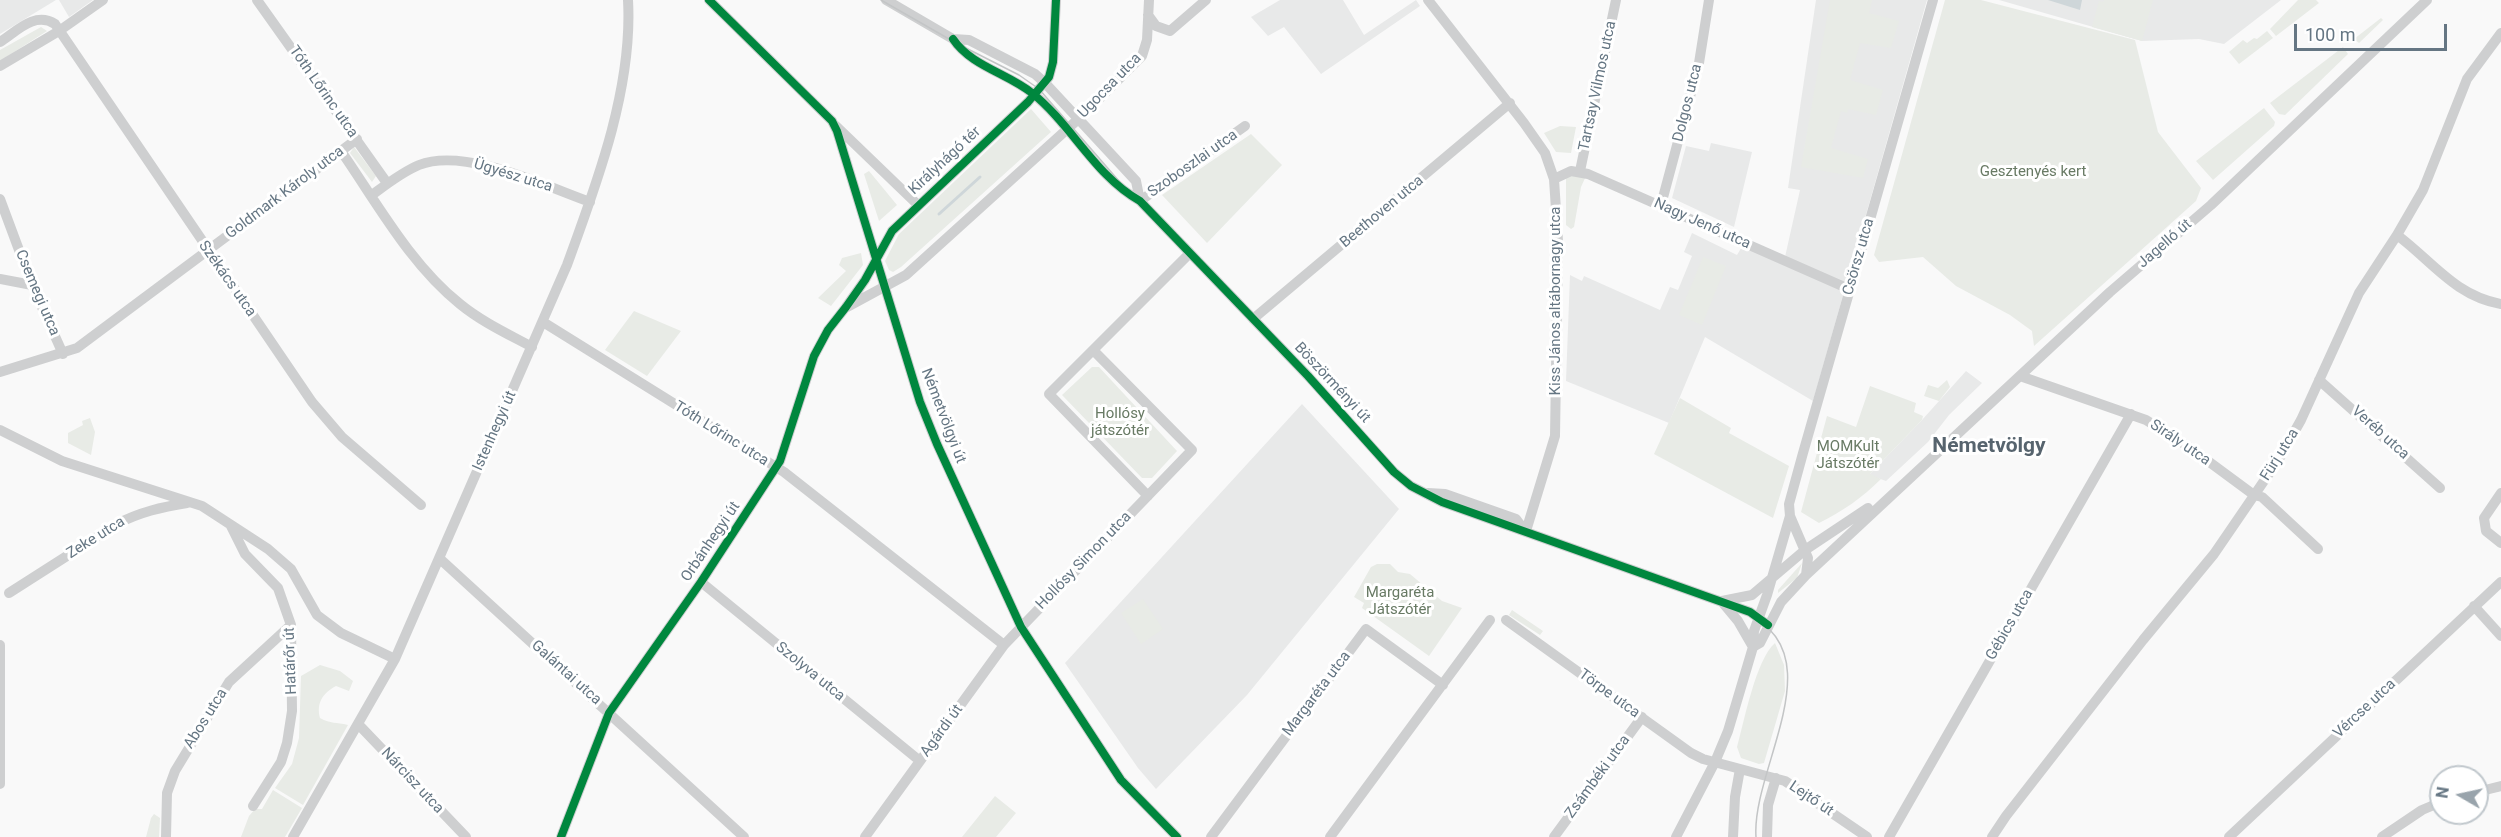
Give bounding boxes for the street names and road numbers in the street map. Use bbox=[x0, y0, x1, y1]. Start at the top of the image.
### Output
street label: Tartsay Vilmos utca bbox=[1575, 19, 1621, 153]
street label: Tóth Lőrinc utca bbox=[285, 43, 361, 141]
street label: Ugocsa utca bbox=[1075, 50, 1145, 122]
street label: Dolgos utca bbox=[1670, 62, 1706, 144]
street label: Királyhágó tér bbox=[905, 123, 985, 199]
street label: Szoboszlai utca bbox=[1145, 126, 1241, 202]
street label: Goldmark Károly utca bbox=[222, 143, 348, 243]
street label: Ügyész utca bbox=[472, 156, 554, 196]
street label: Beethoven utca bbox=[1337, 172, 1427, 252]
street label: Nagy Jenő utca bbox=[1651, 195, 1753, 253]
street label: Kiss János altábornagy utca bbox=[1547, 207, 1565, 395]
street label: Csörsz utca bbox=[1839, 216, 1879, 298]
street label: Jagelló út bbox=[2134, 216, 2196, 272]
street label: Székács utca bbox=[194, 238, 260, 320]
street label: Csemegi utca bbox=[11, 247, 63, 339]
street label: Böszörményi út bbox=[1290, 339, 1374, 427]
street label: Németvölgyi út bbox=[917, 366, 969, 466]
street label: Istenhegyi út bbox=[469, 388, 521, 474]
street label: Tóth Lőrinc utca bbox=[670, 398, 772, 470]
street label: Veréb utca bbox=[2347, 402, 2413, 464]
street label: Sirály utca bbox=[2146, 416, 2214, 470]
street label: Fürj utca bbox=[2257, 426, 2303, 484]
street label: Orbánhegyi út bbox=[678, 499, 744, 585]
street label: Hollósy Simon utca bbox=[1033, 508, 1135, 614]
street label: Zeke utca bbox=[64, 513, 128, 563]
street label: Gébics utca bbox=[1983, 586, 2037, 664]
street label: Határőr út bbox=[281, 627, 301, 695]
street label: Galántai utca bbox=[527, 637, 605, 709]
street label: Szolyva utca bbox=[772, 639, 848, 705]
street label: Margaréta utca bbox=[1279, 648, 1355, 740]
street label: Törpe utca bbox=[1575, 666, 1643, 722]
street label: Vércse utca bbox=[2330, 676, 2400, 742]
street label: Abos utca bbox=[181, 686, 231, 752]
street label: Agárdi út bbox=[917, 701, 967, 761]
street label: Zsámbéki utca bbox=[1562, 732, 1634, 822]
street label: Nárcisz utca bbox=[377, 744, 447, 818]
street label: Lejtő út bbox=[1785, 778, 1837, 820]

